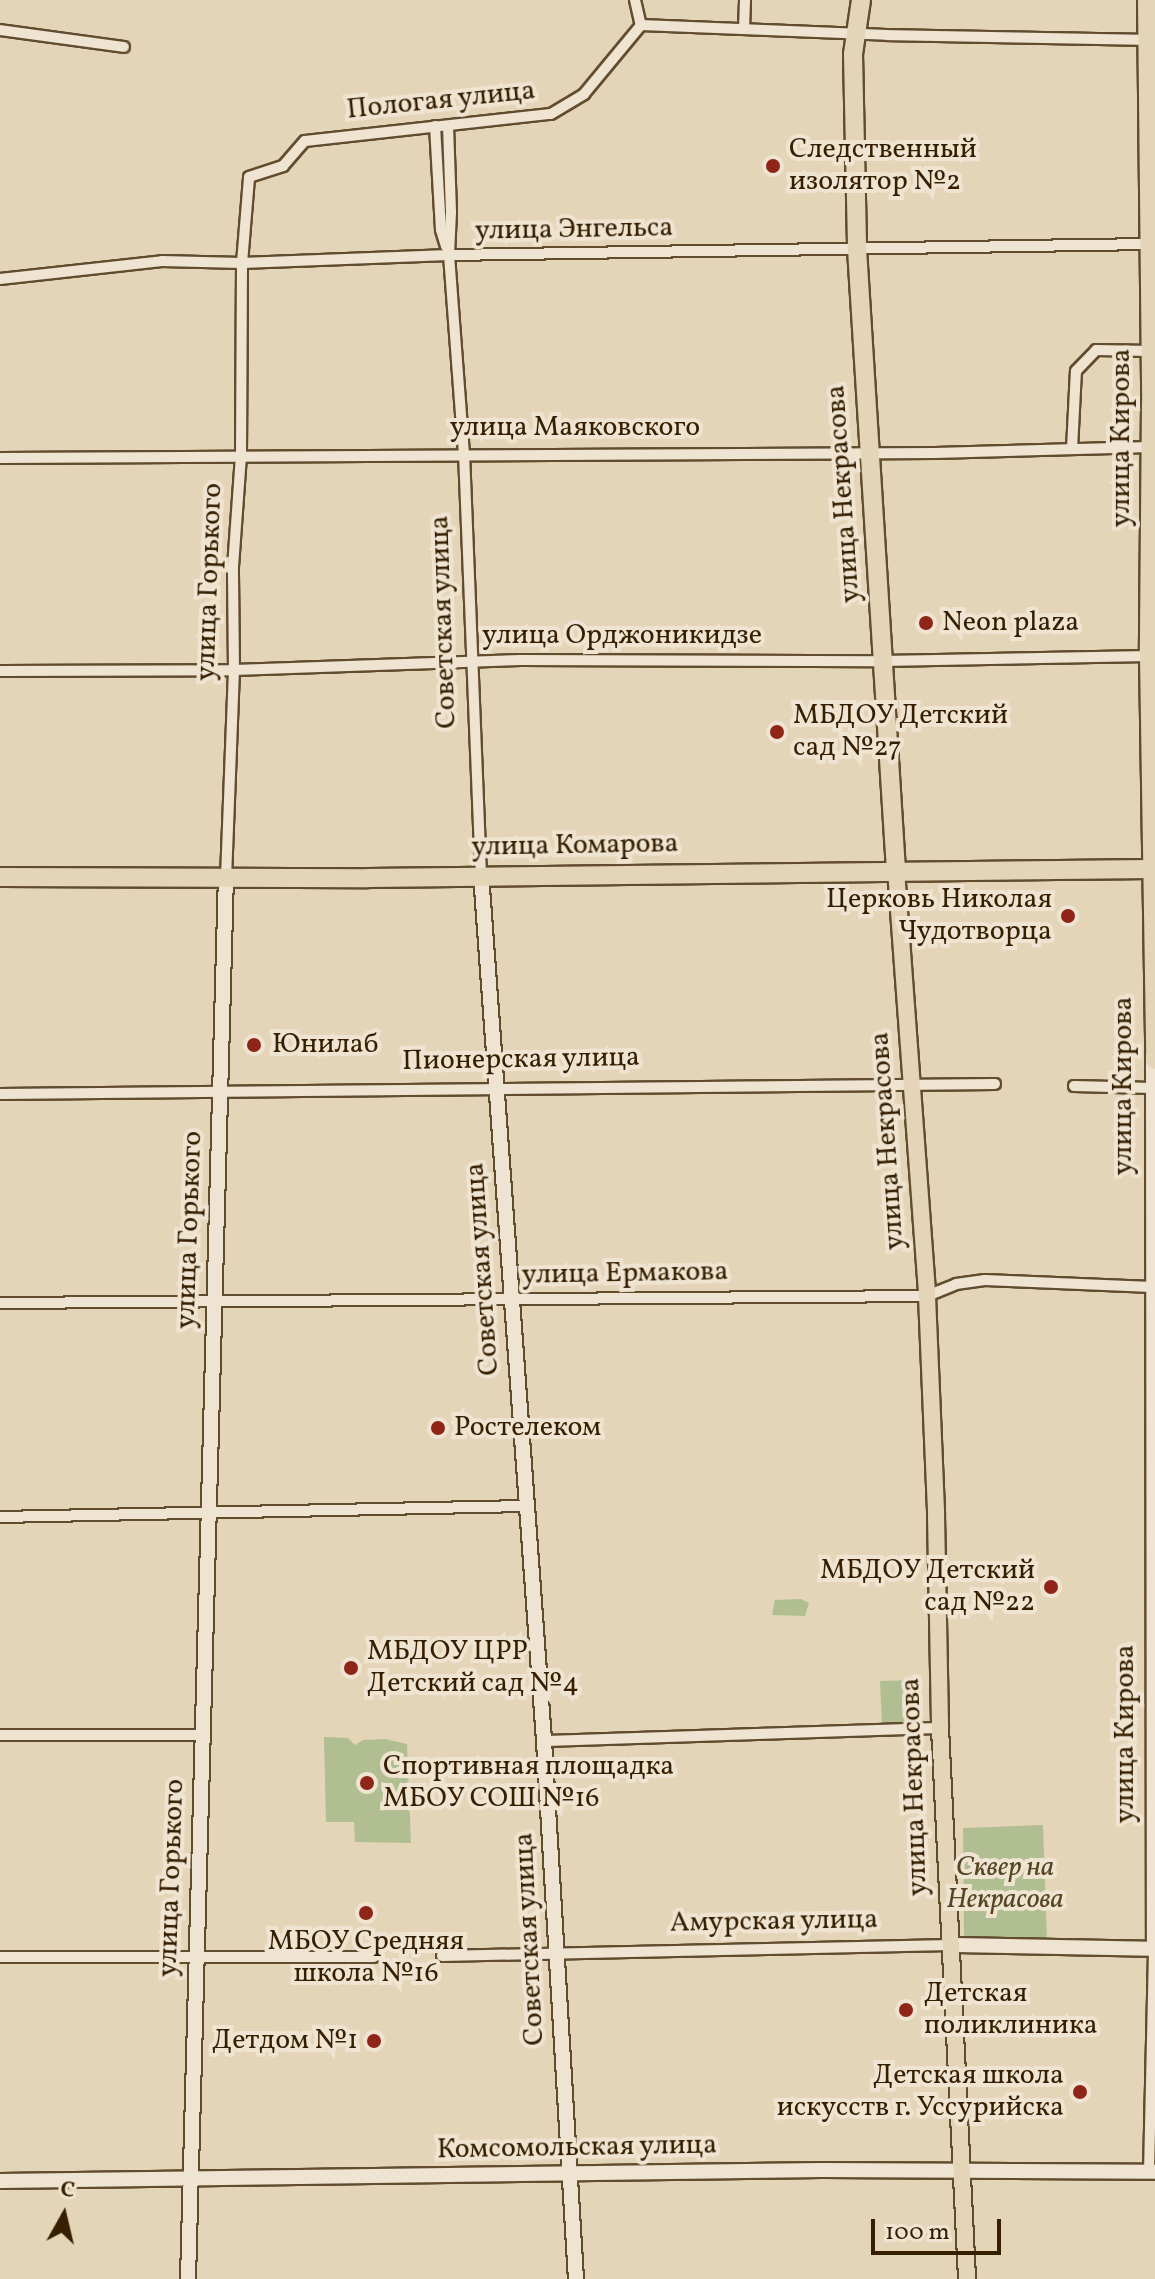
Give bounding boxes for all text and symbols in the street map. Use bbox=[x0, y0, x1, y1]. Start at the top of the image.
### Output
street label: Пологая улица bbox=[345, 74, 537, 128]
place label: Следственный изолятор №2 bbox=[789, 133, 977, 199]
marker: Следственный изолятор №2 bbox=[764, 157, 782, 175]
street label: улица Энгельса bbox=[475, 211, 673, 249]
street label: улица Кирова bbox=[1105, 349, 1139, 527]
street label: улица Некрасова bbox=[820, 384, 868, 604]
street label: улица Маяковского bbox=[450, 411, 700, 445]
street label: улица Горького bbox=[190, 482, 230, 682]
street label: Советская улица bbox=[423, 514, 465, 730]
place label: Neon plaza bbox=[942, 606, 1079, 640]
marker: Neon plaza bbox=[917, 614, 935, 632]
street label: улица Орджоникидзе bbox=[482, 619, 762, 653]
place label: МБДОУ Детский сад №27 bbox=[793, 699, 1009, 765]
marker: МБДОУ Детский сад №27 bbox=[768, 723, 786, 741]
street label: улица Комарова bbox=[471, 827, 679, 865]
place label: Церковь Николая Чудотворца bbox=[826, 883, 1052, 949]
marker: Церковь Николая Чудотворца bbox=[1059, 907, 1077, 925]
street label: улица Кирова bbox=[1107, 997, 1141, 1175]
place label: Юнилаб bbox=[272, 1028, 379, 1062]
street label: улица Некрасова bbox=[864, 1031, 912, 1251]
marker: Юнилаб bbox=[243, 1034, 265, 1056]
street label: Пионерская улица bbox=[401, 1041, 641, 1079]
street label: улица Горького bbox=[170, 1130, 210, 1330]
street label: Советская улица bbox=[459, 1161, 507, 1377]
street label: улица Ермакова bbox=[521, 1255, 729, 1293]
place label: Ростелеком bbox=[454, 1411, 601, 1445]
marker: Ростелеком bbox=[429, 1419, 447, 1437]
place label: МБДОУ Детский сад №22 bbox=[819, 1554, 1035, 1620]
marker: МБДОУ Детский сад №22 bbox=[1042, 1578, 1060, 1596]
place label: МБДОУ ЦРР Детский сад №4 bbox=[367, 1635, 579, 1701]
street label: улица Кирова bbox=[1109, 1645, 1143, 1823]
marker: МБДОУ ЦРР Детский сад №4 bbox=[342, 1659, 360, 1677]
street label: улица Некрасова bbox=[894, 1677, 936, 1897]
place label: Спортивная площадка МБОУ СОШ №16 bbox=[383, 1750, 674, 1816]
marker: Спортивная площадка МБОУ СОШ №16 bbox=[358, 1774, 376, 1792]
street label: улица Горького bbox=[152, 1778, 192, 1978]
street label: Советская улица bbox=[508, 1831, 552, 2047]
park label: Сквер на Некрасова bbox=[946, 1851, 1064, 1917]
street label: Амурская улица bbox=[669, 1903, 879, 1941]
marker: МБОУ Средняя школа №16 bbox=[357, 1904, 375, 1922]
place label: МБОУ Средняя школа №16 bbox=[267, 1925, 465, 1991]
place label: Детская поликлиника bbox=[924, 1977, 1098, 2043]
marker: Детская поликлиника bbox=[895, 1999, 917, 2021]
place label: Детдом №1 bbox=[212, 2024, 358, 2058]
marker: Детдом №1 bbox=[365, 2032, 383, 2050]
place label: Детская школа искусств г. Уссурийска bbox=[777, 2059, 1064, 2125]
marker: Детская школа искусств г. Уссурийска bbox=[1071, 2083, 1089, 2101]
street label: Комсомольская улица bbox=[436, 2129, 718, 2167]
text: С bbox=[58, 2174, 77, 2207]
north arrow bbox=[24, 2175, 104, 2255]
scale bar bbox=[875, 2203, 1005, 2253]
text: 100 m bbox=[885, 2216, 950, 2250]

